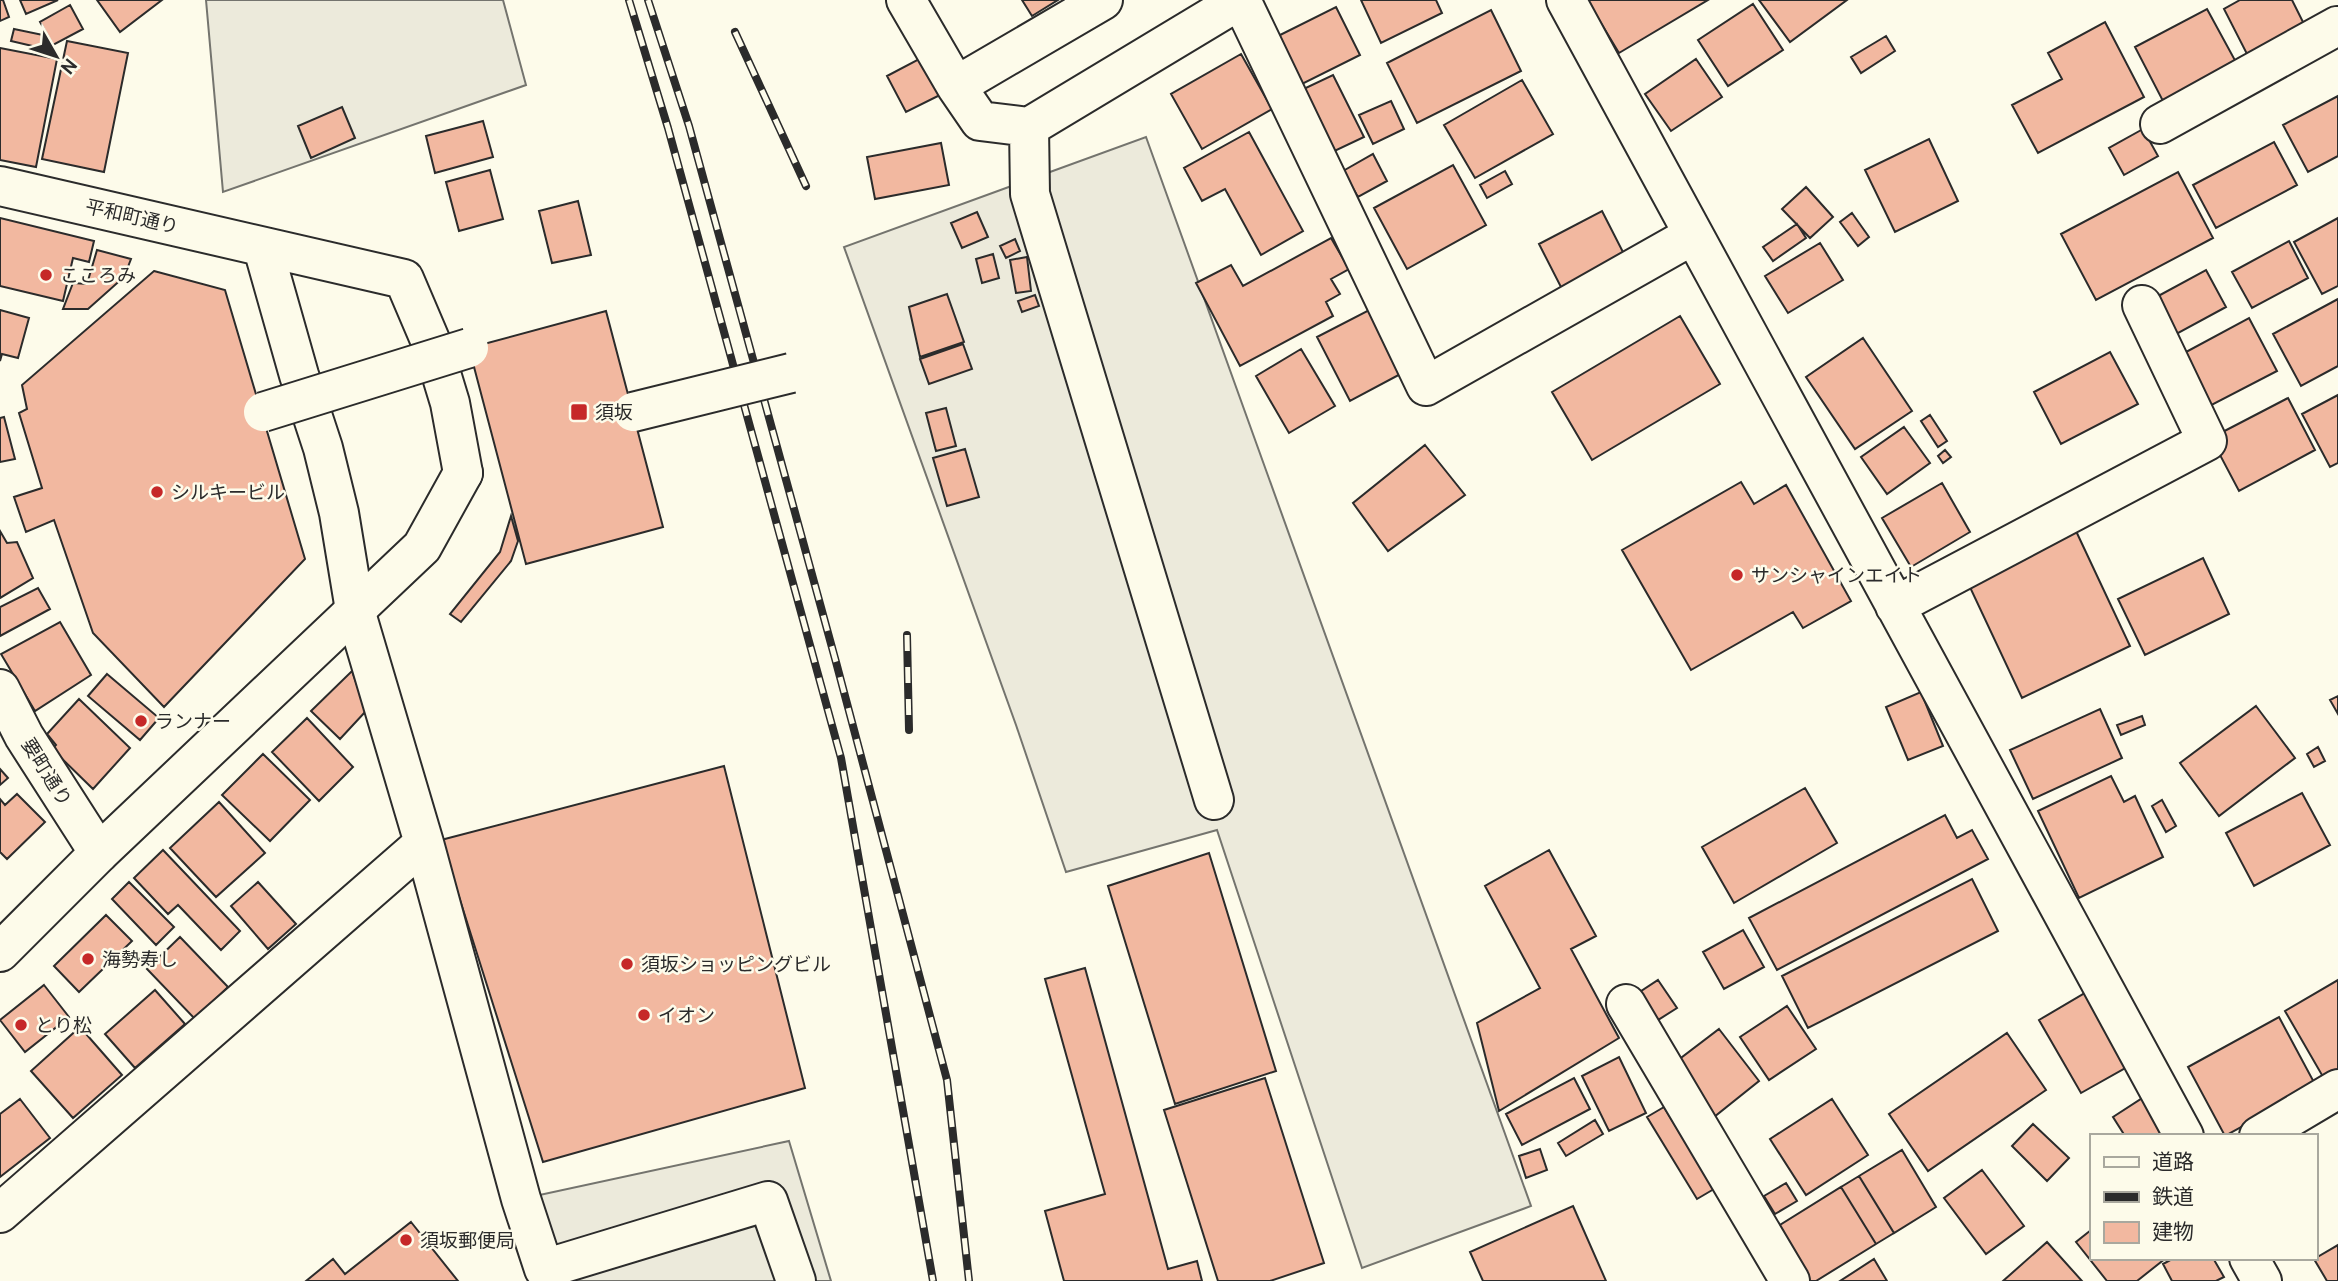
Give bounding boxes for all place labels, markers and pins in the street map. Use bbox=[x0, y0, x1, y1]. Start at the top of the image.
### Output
place label: こころみ bbox=[60, 264, 136, 287]
marker: こころみ bbox=[38, 267, 54, 283]
place label: 須坂 bbox=[595, 401, 633, 424]
marker: 須坂 bbox=[569, 402, 589, 422]
place label: シルキービル bbox=[171, 481, 285, 504]
marker: シルキービル bbox=[149, 484, 165, 500]
place label: サンシャインエイト bbox=[1751, 564, 1922, 587]
marker: サンシャインエイト bbox=[1729, 567, 1745, 583]
place label: ランナー bbox=[155, 710, 231, 733]
marker: ランナー bbox=[133, 713, 149, 729]
place label: 海勢寿し bbox=[102, 948, 178, 971]
marker: 海勢寿し bbox=[80, 951, 96, 967]
place label: 須坂ショッピングビル bbox=[641, 953, 831, 976]
marker: 須坂ショッピングビル bbox=[619, 956, 635, 972]
place label: イオン bbox=[658, 1004, 715, 1027]
marker: イオン bbox=[636, 1007, 652, 1023]
place label: とり松 bbox=[35, 1014, 92, 1037]
marker: とり松 bbox=[13, 1017, 29, 1033]
place label: 須坂郵便局 bbox=[420, 1229, 515, 1252]
marker: 須坂郵便局 bbox=[398, 1232, 414, 1248]

